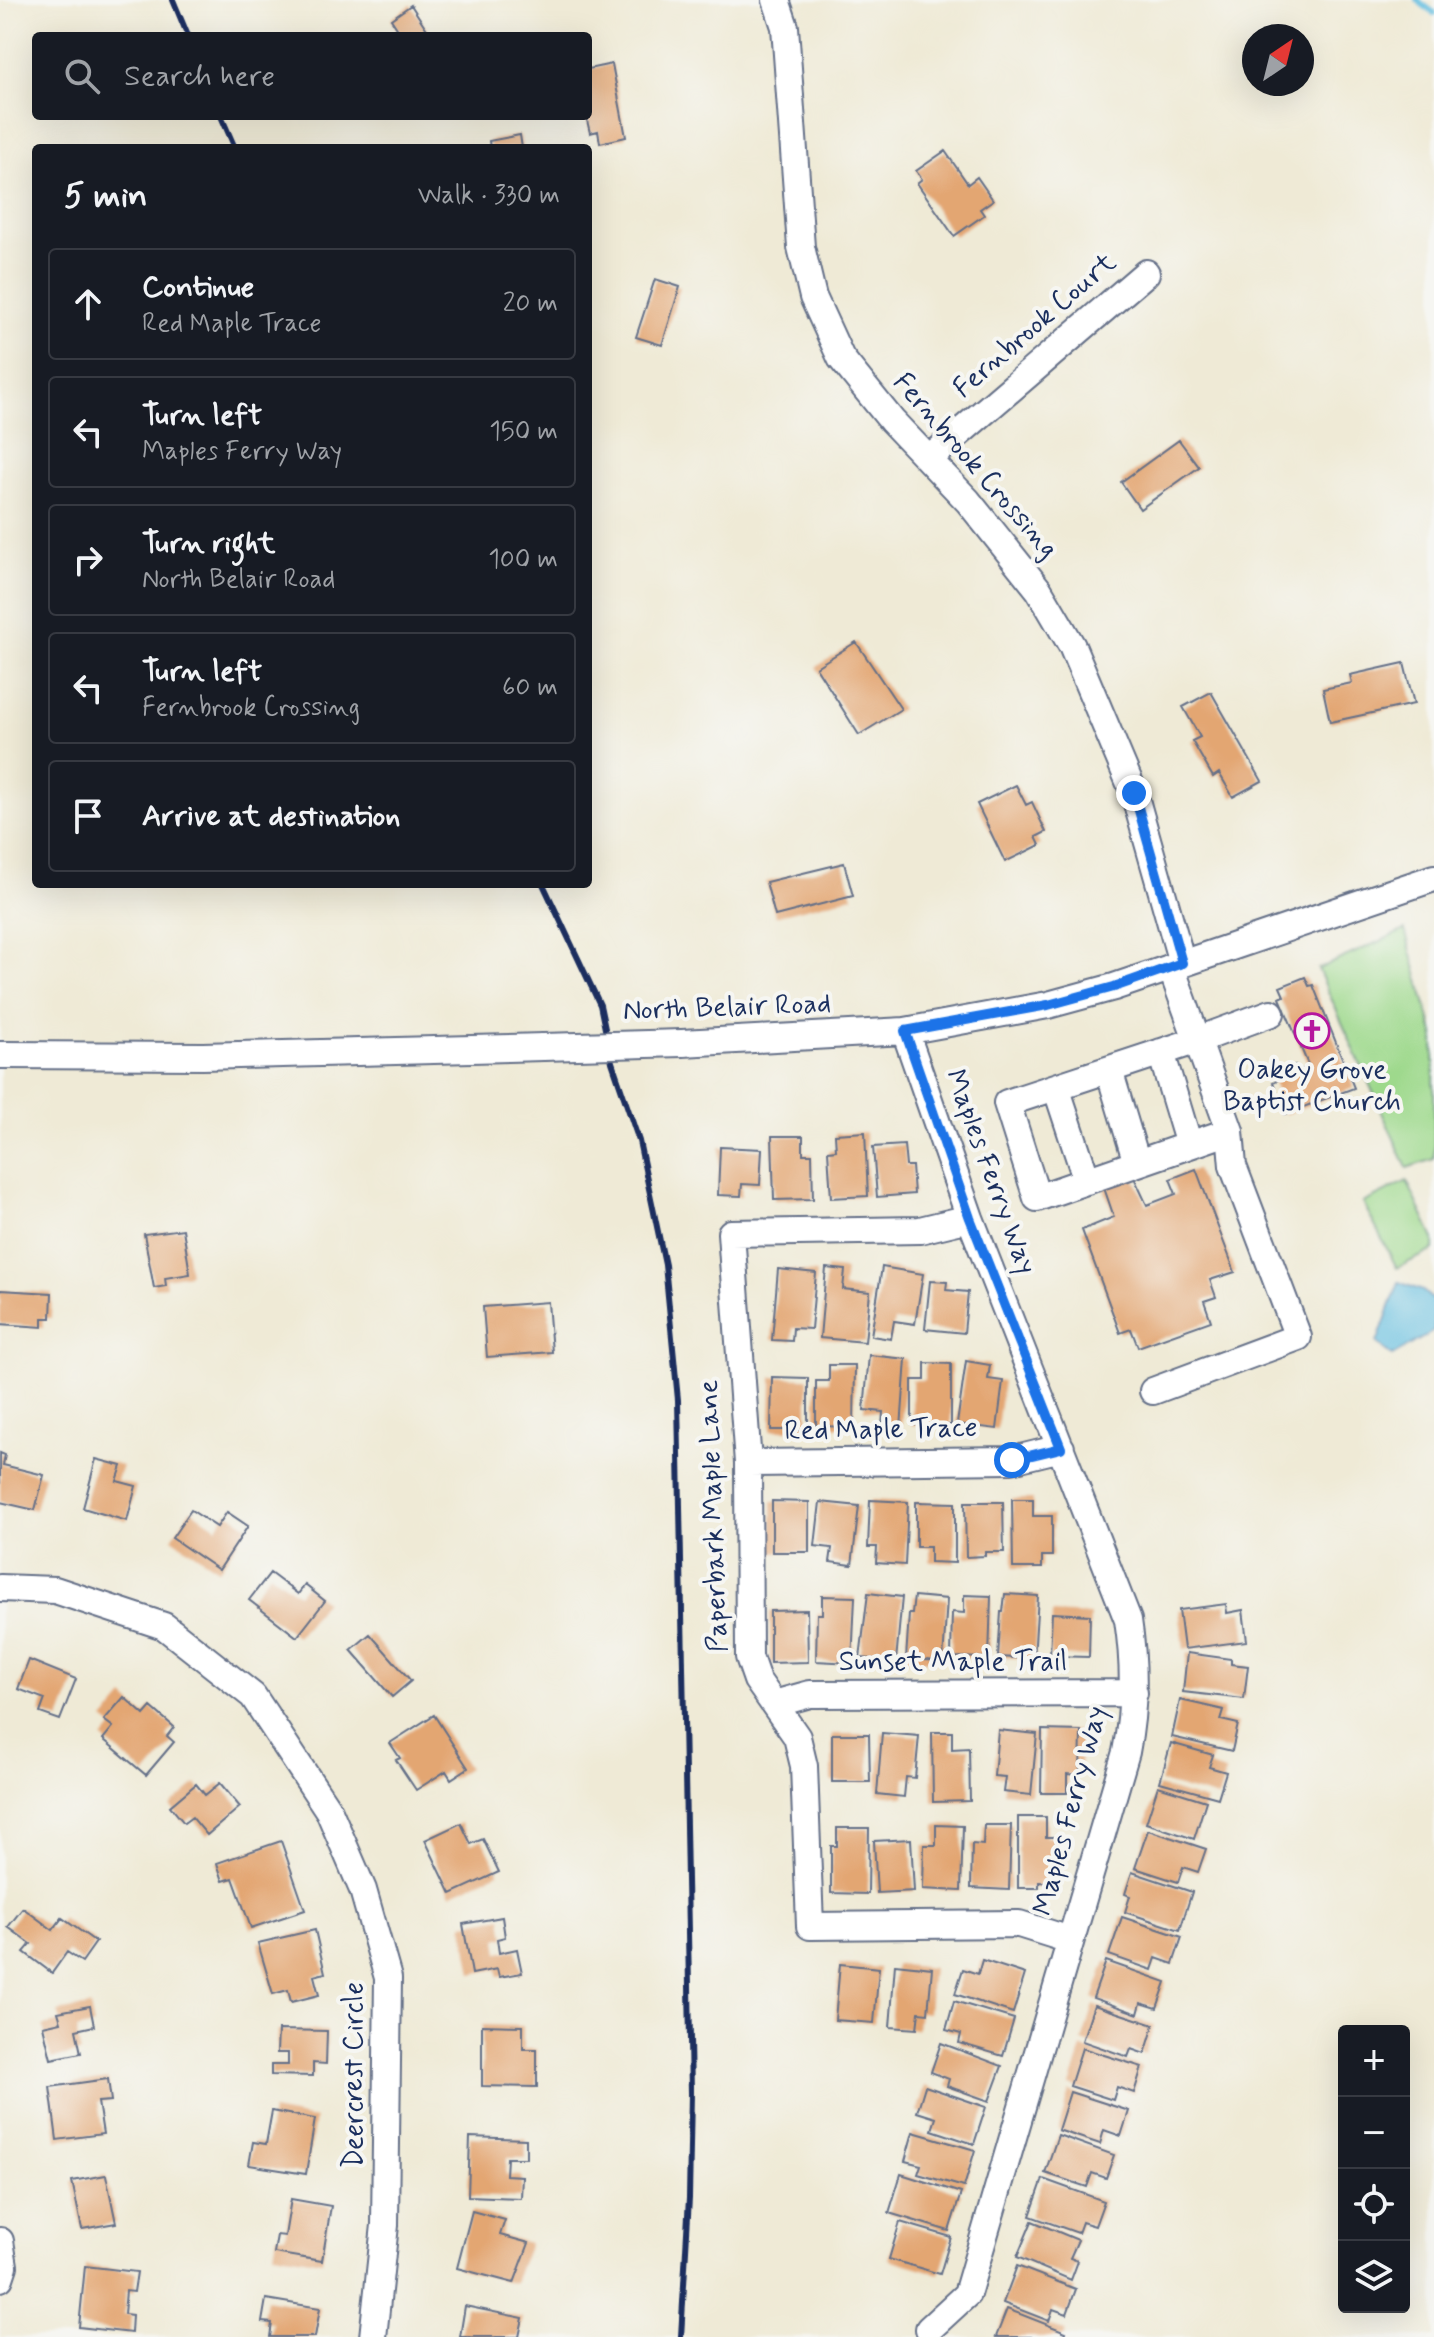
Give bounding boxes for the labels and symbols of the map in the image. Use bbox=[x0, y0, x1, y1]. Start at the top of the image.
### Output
north arrow bbox=[1242, 24, 1314, 96]
street label: Fernbrook Court bbox=[946, 245, 1125, 407]
street label: Fernbrook Crossing bbox=[884, 365, 1066, 567]
route end bbox=[1116, 775, 1152, 811]
street label: North Belair Road bbox=[622, 986, 832, 1030]
church icon: Oakey Grove Baptist Church bbox=[1293, 1012, 1331, 1050]
place label: Oakey Grove Baptist Church bbox=[1223, 1052, 1401, 1121]
street label: Maples Ferry Way bbox=[936, 1064, 1044, 1280]
street label: Paperbark Maple Lane bbox=[691, 1379, 737, 1653]
street label: Red Maple Trace bbox=[784, 1410, 978, 1450]
route start bbox=[994, 1442, 1030, 1478]
street label: Sunset Maple Trail bbox=[839, 1644, 1067, 1681]
street label: Maples Ferry Way bbox=[1025, 1702, 1117, 1920]
street label: Deercrest Circle bbox=[336, 1982, 373, 2168]

